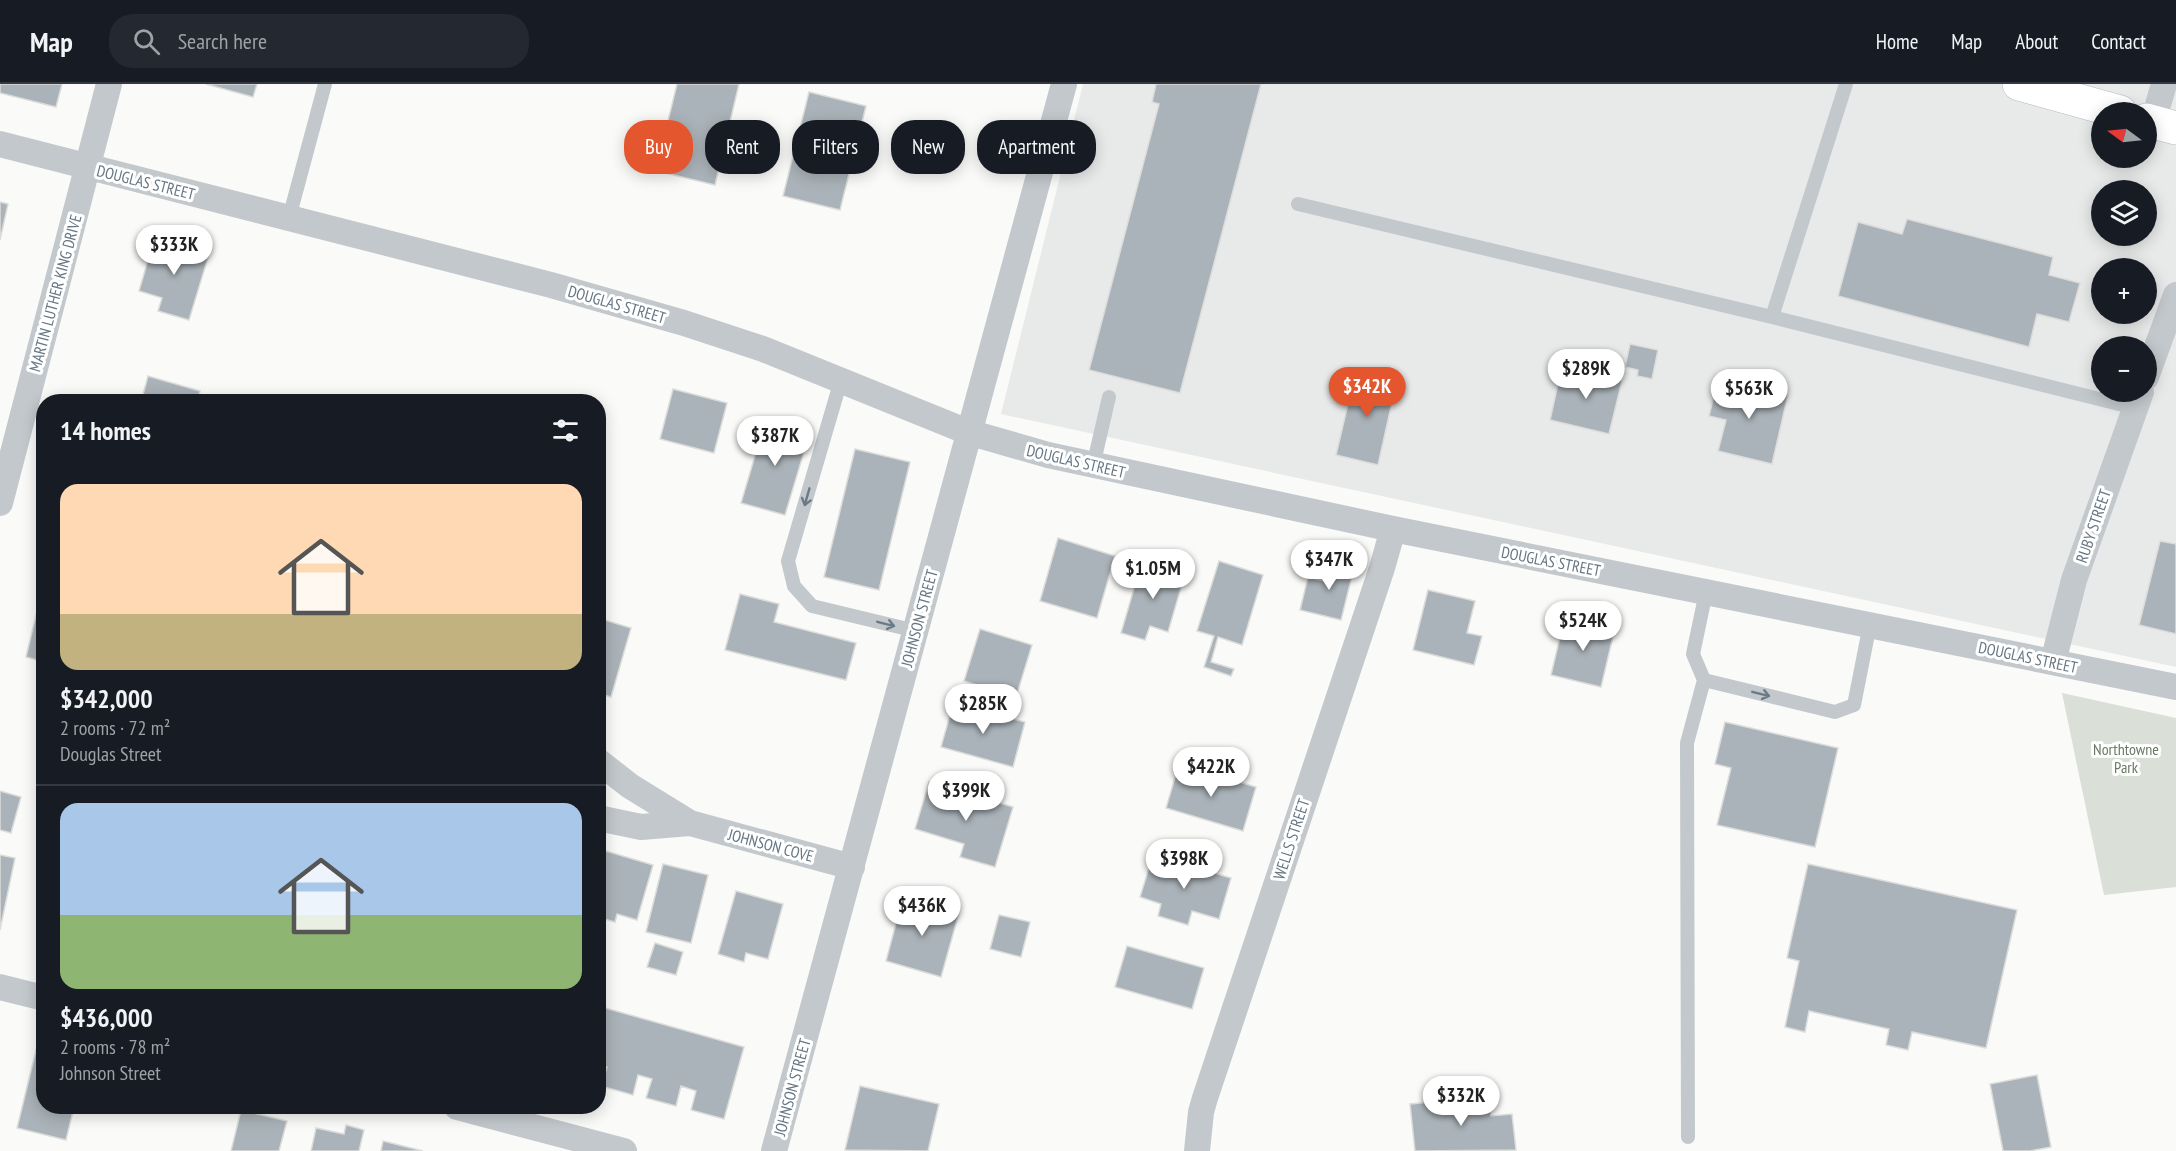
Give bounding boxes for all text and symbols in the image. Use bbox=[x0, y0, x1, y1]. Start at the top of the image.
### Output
search box bbox=[109, 14, 529, 68]
text: Map bbox=[30, 23, 73, 60]
icon: search bbox=[130, 25, 163, 58]
text: Search here bbox=[178, 27, 267, 55]
text: Home bbox=[1876, 28, 1918, 55]
text: Map bbox=[1951, 28, 1982, 55]
text: About bbox=[2015, 28, 2058, 55]
text: Contact bbox=[2091, 28, 2146, 55]
north arrow bbox=[2091, 102, 2157, 168]
map controls bbox=[2091, 102, 2157, 402]
chip: Buy bbox=[624, 120, 693, 174]
chip: Rent bbox=[705, 120, 780, 174]
chip: Filters bbox=[792, 120, 879, 174]
chip: New bbox=[891, 120, 965, 174]
chip: Apartment bbox=[977, 120, 1096, 174]
street label: DOUGLAS STREET bbox=[95, 160, 197, 204]
button: layers bbox=[2091, 180, 2157, 246]
street label: MARTIN LUTHER KING DRIVE bbox=[24, 212, 86, 374]
pin: $333K bbox=[132, 225, 216, 276]
text: $333K bbox=[150, 231, 198, 257]
button: + bbox=[2091, 258, 2157, 324]
street label: DOUGLAS STREET bbox=[566, 281, 668, 327]
button: − bbox=[2091, 336, 2157, 402]
pin: $289K bbox=[1544, 349, 1628, 400]
text: $289K bbox=[1562, 355, 1610, 381]
pin: $342K bbox=[1325, 367, 1409, 418]
pin: $563K bbox=[1707, 369, 1791, 420]
text: $342K bbox=[1343, 373, 1391, 399]
text: $563K bbox=[1725, 375, 1773, 401]
text: 14 homes bbox=[60, 414, 151, 447]
icon: filters bbox=[549, 414, 582, 447]
pin: $387K bbox=[733, 416, 817, 467]
text: $387K bbox=[751, 422, 799, 448]
street label: DOUGLAS STREET bbox=[1025, 440, 1127, 482]
one-way arrow bbox=[801, 487, 812, 506]
street label: RUBY STREET bbox=[2071, 487, 2115, 565]
icon: home bbox=[267, 523, 375, 631]
pin: $347K bbox=[1287, 540, 1371, 591]
street label: DOUGLAS STREET bbox=[1500, 542, 1602, 580]
text: $347K bbox=[1305, 546, 1353, 572]
pin: $1.05M bbox=[1104, 549, 1202, 600]
text: $1.05M bbox=[1125, 555, 1181, 581]
street label: JOHNSON STREET bbox=[896, 567, 942, 670]
pin: $524K bbox=[1541, 601, 1625, 652]
text: $524K bbox=[1559, 607, 1607, 633]
one-way arrow bbox=[876, 618, 895, 630]
street label: DOUGLAS STREET bbox=[1977, 637, 2079, 677]
text: $342,000 bbox=[60, 682, 153, 715]
pin: $285K bbox=[941, 684, 1025, 735]
one-way arrow bbox=[1751, 688, 1770, 700]
text: $285K bbox=[959, 690, 1007, 716]
text: 2 rooms · 72 m² bbox=[60, 715, 170, 741]
park label: Northtowne Park bbox=[2093, 739, 2159, 777]
text: Douglas Street bbox=[60, 741, 162, 767]
pin: $422K bbox=[1169, 747, 1253, 798]
text: $422K bbox=[1187, 753, 1235, 779]
pin: $399K bbox=[924, 771, 1008, 822]
text: $399K bbox=[942, 777, 990, 803]
street label: WELLS STREET bbox=[1269, 796, 1313, 882]
street label: JOHNSON COVE bbox=[725, 824, 816, 866]
pin: $398K bbox=[1142, 839, 1226, 890]
icon: home bbox=[267, 842, 375, 950]
text: $398K bbox=[1160, 845, 1208, 871]
pin: $436K bbox=[880, 886, 964, 937]
text: $436K bbox=[898, 892, 946, 918]
text: $436,000 bbox=[60, 1001, 153, 1034]
text: 2 rooms · 78 m² bbox=[60, 1034, 170, 1060]
street label: JOHNSON STREET bbox=[769, 1036, 815, 1139]
text: Johnson Street bbox=[60, 1060, 161, 1086]
pin: $332K bbox=[1419, 1076, 1503, 1127]
text: $332K bbox=[1437, 1082, 1485, 1108]

